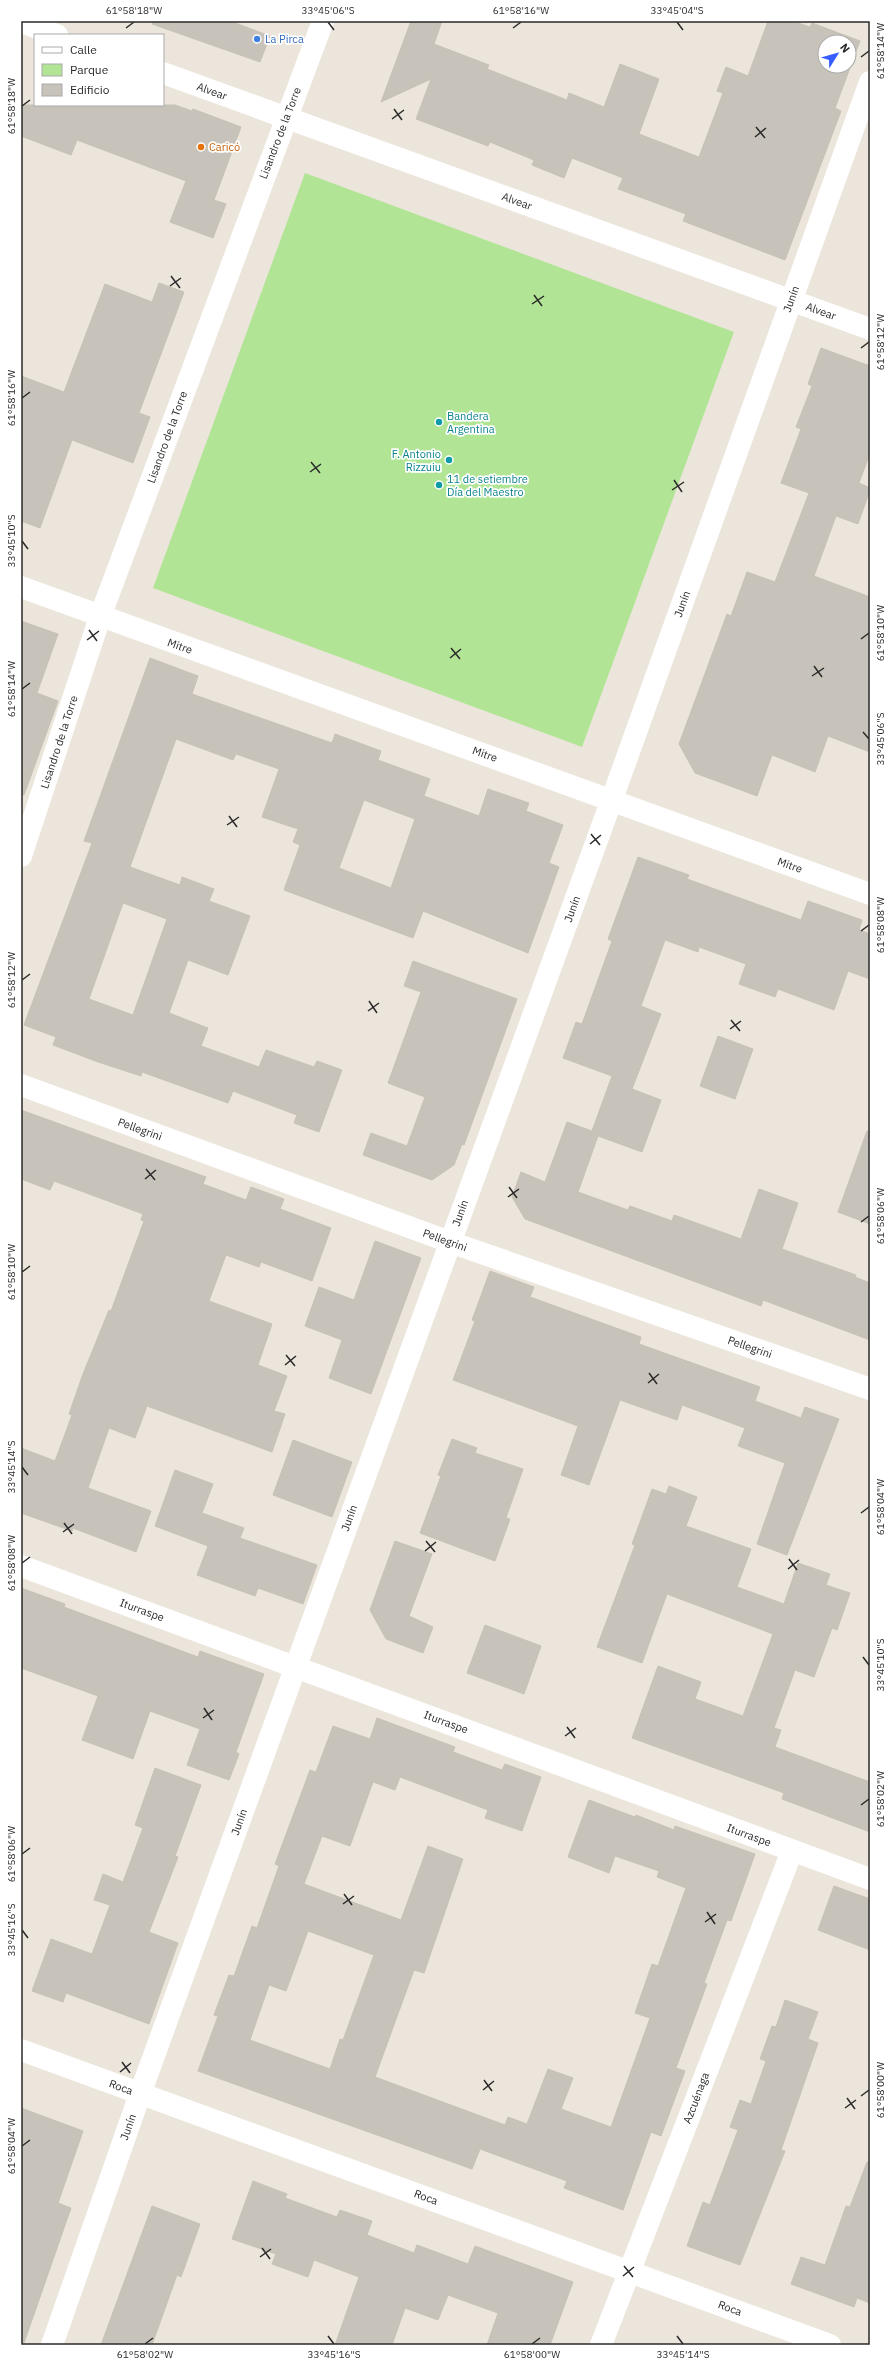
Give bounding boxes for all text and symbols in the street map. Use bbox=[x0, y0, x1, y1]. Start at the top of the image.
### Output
text: 61°58'18"W bbox=[106, 4, 162, 17]
text: 33°45'06"S bbox=[301, 4, 355, 17]
text: 61°58'16"W bbox=[493, 4, 549, 17]
text: 33°45'04"S bbox=[650, 4, 704, 17]
text: 61°58'14"W bbox=[874, 23, 887, 79]
place label: La Pirca bbox=[265, 32, 304, 46]
legend bbox=[34, 34, 164, 106]
marker: La Pirca bbox=[252, 34, 262, 44]
north arrow bbox=[817, 34, 857, 74]
text: N bbox=[837, 41, 853, 55]
text: Calle bbox=[70, 42, 97, 57]
text: Parque bbox=[70, 62, 109, 77]
text: 61°58'18"W bbox=[5, 78, 18, 134]
street label: Alvear bbox=[195, 79, 229, 103]
text: Edificio bbox=[70, 82, 110, 97]
street label: Lisandro de la Torre bbox=[256, 85, 304, 181]
place label: Caricó bbox=[209, 140, 240, 154]
marker: Caricó bbox=[196, 142, 206, 152]
street label: Alvear bbox=[500, 189, 534, 213]
street label: Junín bbox=[780, 284, 802, 314]
street label: Alvear bbox=[804, 299, 838, 323]
text: 61°58'12"W bbox=[874, 314, 887, 370]
text: 61°58'16"W bbox=[5, 370, 18, 426]
street label: Lisandro de la Torre bbox=[144, 389, 190, 485]
place label: Bandera Argentina bbox=[447, 409, 495, 436]
marker: Bandera Argentina bbox=[434, 417, 444, 427]
place label: F. Antonio Rizzuiu bbox=[392, 447, 441, 474]
marker: F. Antonio Rizzuiu bbox=[444, 455, 454, 465]
place label: 11 de setiembre Día del Maestro bbox=[447, 472, 528, 499]
marker: 11 de setiembre Día del Maestro bbox=[434, 480, 444, 490]
text: 33°45'10"S bbox=[5, 514, 18, 568]
street label: Junín bbox=[671, 589, 693, 619]
text: 61°58'10"W bbox=[874, 605, 887, 661]
street label: Mitre bbox=[166, 635, 194, 657]
text: 61°58'14"W bbox=[5, 661, 18, 717]
street label: Lisandro de la Torre bbox=[37, 694, 81, 790]
text: 33°45'06"S bbox=[874, 712, 887, 766]
street label: Mitre bbox=[471, 743, 499, 765]
street label: Mitre bbox=[776, 854, 804, 876]
street label: Junín bbox=[561, 894, 583, 924]
text: 61°58'08"W bbox=[874, 897, 887, 953]
text: 61°58'12"W bbox=[5, 952, 18, 1008]
street label: Pellegrini bbox=[116, 1115, 164, 1143]
text: 61°58'06"W bbox=[874, 1188, 887, 1244]
street label: Junín bbox=[449, 1198, 471, 1228]
street label: Pellegrini bbox=[421, 1226, 469, 1254]
text: 61°58'10"W bbox=[5, 1244, 18, 1300]
street label: Pellegrini bbox=[726, 1333, 774, 1361]
text: 33°45'14"S bbox=[5, 1440, 18, 1494]
text: 61°58'04"W bbox=[874, 1479, 887, 1535]
street label: Junín bbox=[338, 1503, 360, 1533]
text: 61°58'08"W bbox=[5, 1535, 18, 1591]
street label: Iturraspe bbox=[118, 1596, 166, 1624]
text: 33°45'10"S bbox=[874, 1638, 887, 1692]
street label: Iturraspe bbox=[422, 1708, 470, 1736]
text: 61°58'02"W bbox=[874, 1771, 887, 1827]
street label: Junín bbox=[228, 1807, 250, 1837]
street label: Iturraspe bbox=[725, 1821, 773, 1849]
text: 61°58'06"W bbox=[5, 1826, 18, 1882]
text: 33°45'16"S bbox=[5, 1903, 18, 1957]
text: 61°58'00"W bbox=[874, 2062, 887, 2118]
street label: Azcuénaga bbox=[680, 2070, 712, 2126]
street label: Roca bbox=[107, 2076, 135, 2098]
street label: Junín bbox=[117, 2112, 139, 2142]
text: 61°58'04"W bbox=[5, 2118, 18, 2174]
street label: Roca bbox=[412, 2186, 440, 2208]
street label: Roca bbox=[716, 2297, 744, 2319]
text: 61°58'02"W bbox=[117, 2348, 173, 2361]
text: 33°45'16"S bbox=[307, 2348, 361, 2361]
text: 61°58'00"W bbox=[504, 2348, 560, 2361]
text: 33°45'14"S bbox=[656, 2348, 710, 2361]

